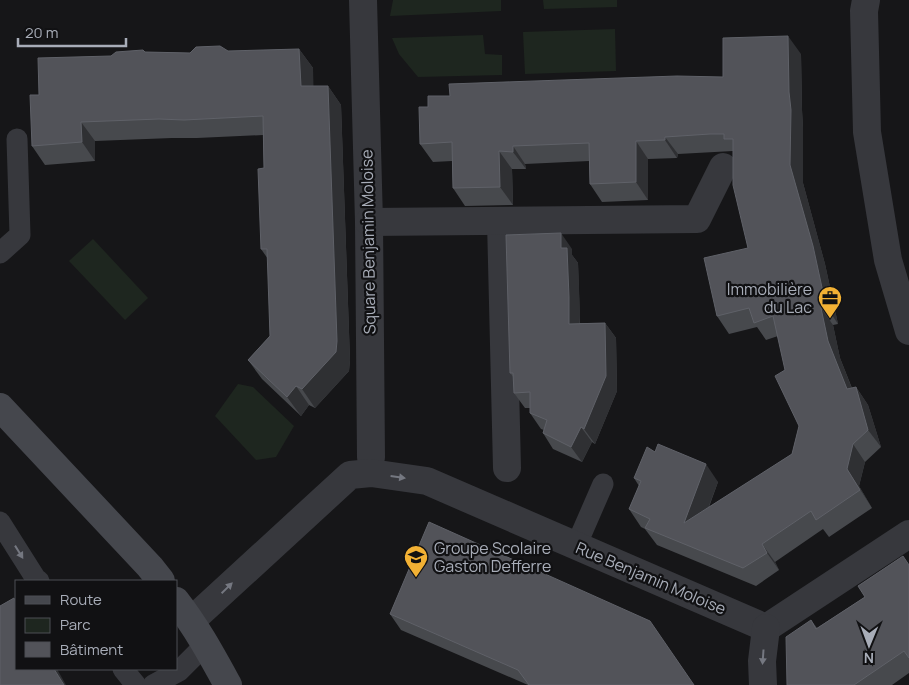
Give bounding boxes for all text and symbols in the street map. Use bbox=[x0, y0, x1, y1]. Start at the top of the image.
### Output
scale bar bbox=[18, 15, 125, 47]
text: 20 m bbox=[25, 22, 58, 43]
street label: Square Benjamin Moloise bbox=[355, 149, 381, 335]
place label: Immobilière du Lac bbox=[727, 278, 812, 318]
office icon: Immobilière du Lac bbox=[817, 285, 843, 319]
one-way arrow bbox=[390, 473, 406, 481]
street label: Rue Benjamin Moloise bbox=[573, 536, 729, 620]
place label: Groupe Scolaire Gaston Defferre bbox=[434, 537, 551, 577]
school or university icon: Groupe Scolaire Gaston Defferre bbox=[403, 544, 429, 578]
one-way arrow bbox=[14, 545, 24, 559]
legend bbox=[15, 580, 178, 670]
one-way arrow bbox=[221, 582, 233, 594]
text: Route bbox=[60, 589, 102, 610]
text: Parc bbox=[60, 614, 91, 635]
north arrow bbox=[844, 620, 894, 670]
text: Bâtiment bbox=[60, 639, 123, 660]
one-way arrow bbox=[759, 649, 767, 665]
text: N bbox=[864, 649, 874, 668]

